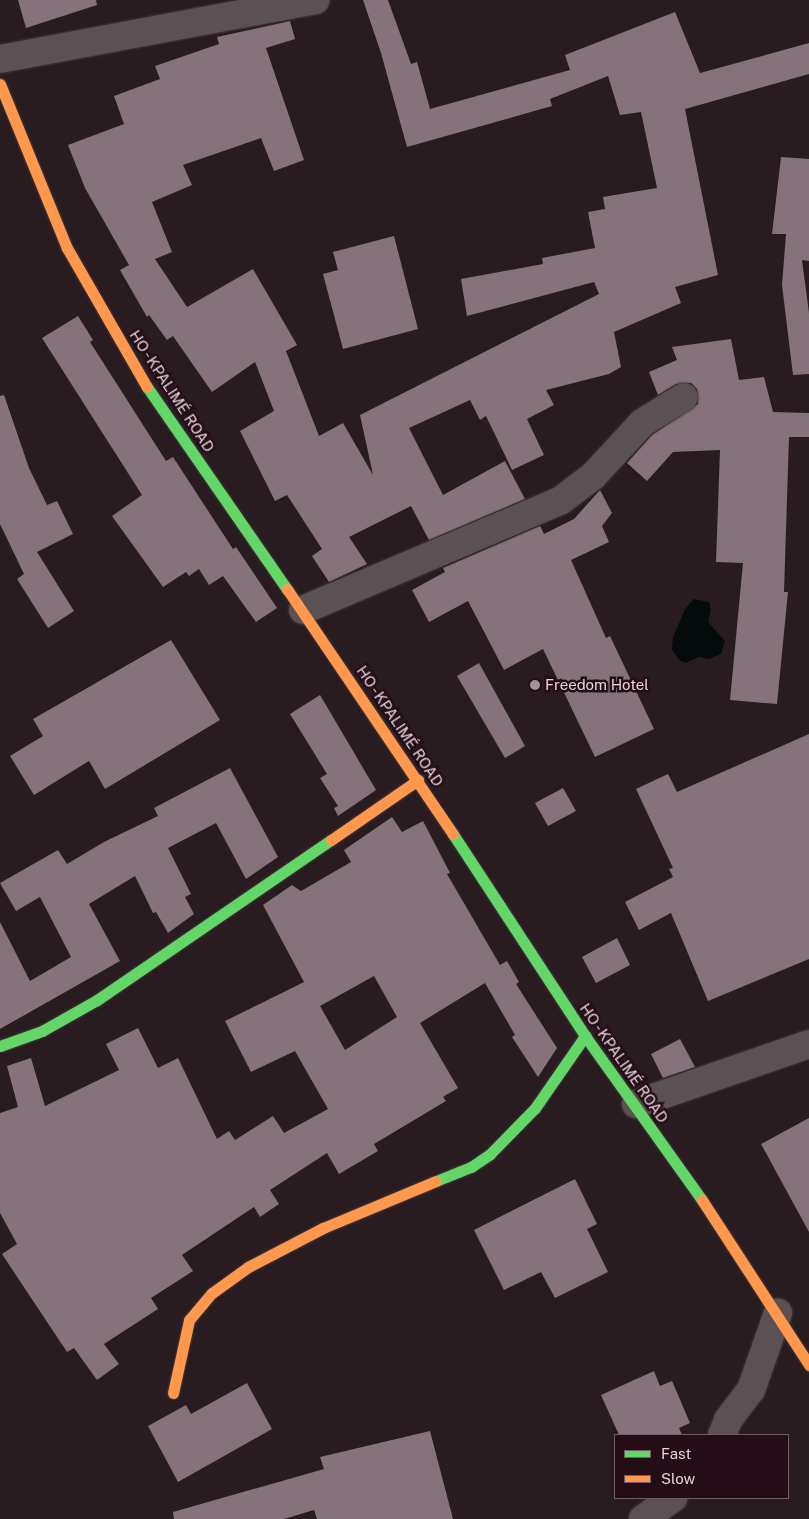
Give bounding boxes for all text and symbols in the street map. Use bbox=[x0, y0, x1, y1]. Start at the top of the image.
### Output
street label: HO - KPALIMÉ ROAD bbox=[125, 325, 219, 457]
street label: HO - KPALIMÉ ROAD bbox=[352, 661, 448, 791]
place label: Freedom Hotel bbox=[545, 676, 649, 694]
marker: Freedom Hotel bbox=[529, 679, 541, 691]
street label: HO - KPALIMÉ ROAD bbox=[575, 998, 673, 1128]
legend bbox=[614, 1434, 789, 1499]
text: Fast bbox=[661, 1445, 691, 1462]
text: Slow bbox=[661, 1470, 695, 1487]

